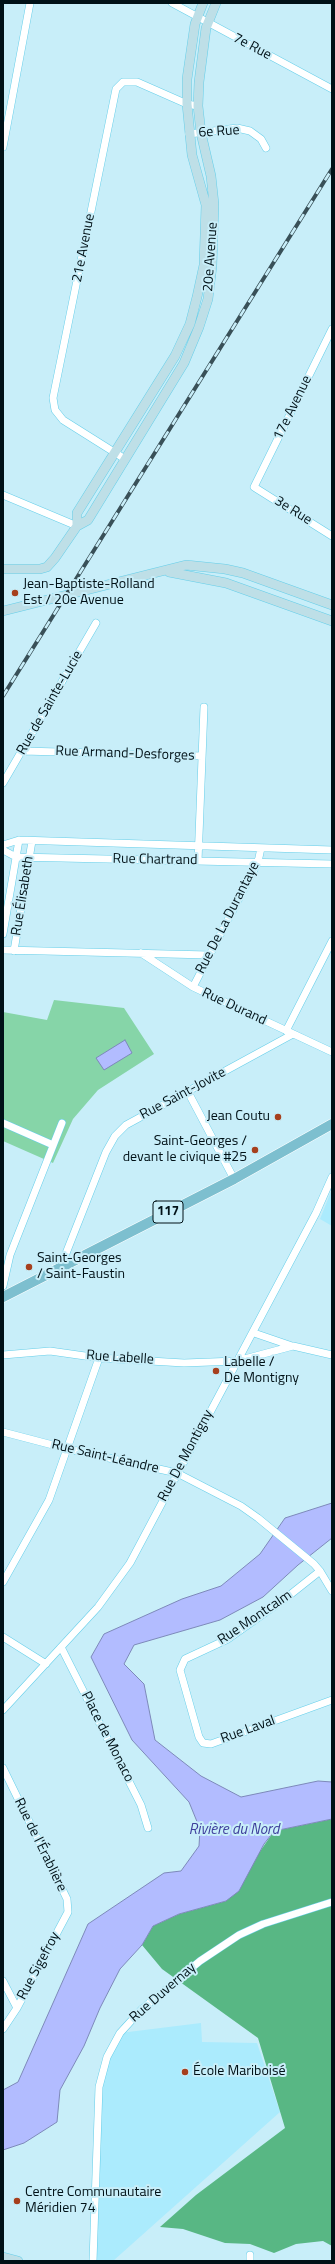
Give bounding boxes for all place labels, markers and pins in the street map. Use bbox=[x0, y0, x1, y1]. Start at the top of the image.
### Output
place label: Jean-Baptiste-Rolland Est / 20e Avenue bbox=[23, 577, 155, 610]
marker: Jean-Baptiste-Rolland Est / 20e Avenue bbox=[10, 588, 20, 598]
place label: Jean Coutu bbox=[207, 1109, 270, 1125]
marker: Jean Coutu bbox=[273, 1112, 283, 1122]
place label: Saint-Georges / devant le civique #25 bbox=[123, 1134, 247, 1166]
marker: Saint-Georges / devant le civique #25 bbox=[250, 1145, 260, 1155]
place label: Saint-Georges / Saint-Faustin bbox=[37, 1251, 125, 1284]
marker: Saint-Georges / Saint-Faustin bbox=[24, 1262, 34, 1272]
place label: Labelle / De Montigny bbox=[224, 1355, 299, 1388]
marker: Labelle / De Montigny bbox=[211, 1366, 221, 1376]
place label: École Mariboisé bbox=[193, 2064, 285, 2080]
marker: École Mariboisé bbox=[180, 2067, 190, 2077]
place label: Centre Communautaire Méridien 74 bbox=[25, 2185, 161, 2218]
marker: Centre Communautaire Méridien 74 bbox=[12, 2196, 22, 2206]

